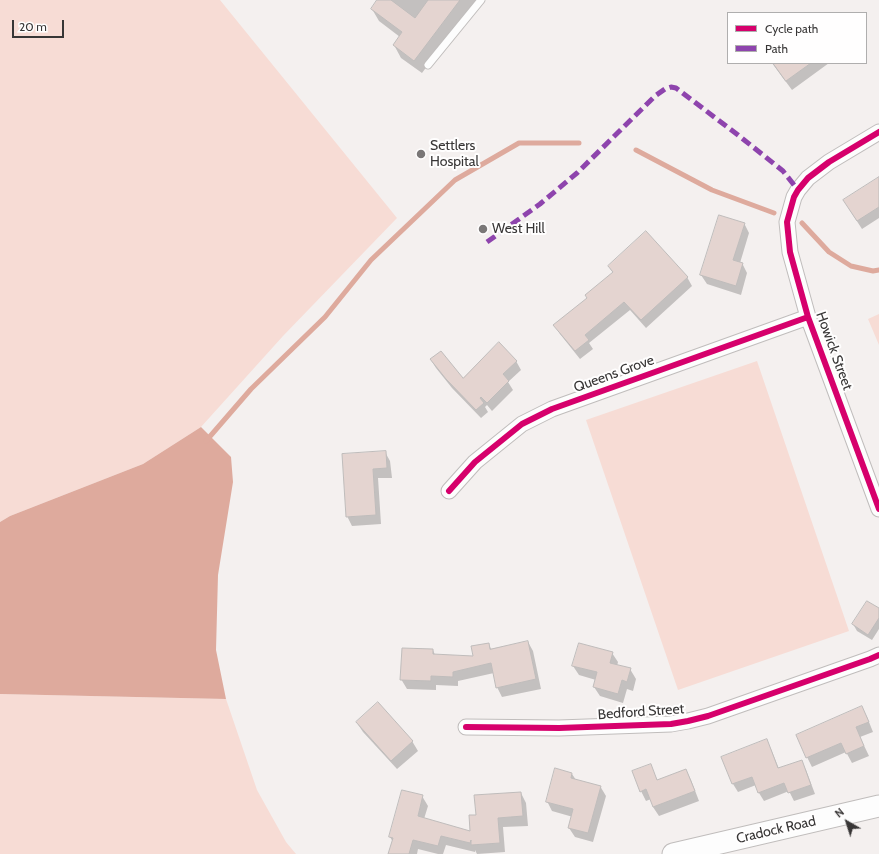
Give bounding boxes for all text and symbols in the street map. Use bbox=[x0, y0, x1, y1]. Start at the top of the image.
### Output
scale bar bbox=[14, 12, 66, 38]
legend bbox=[727, 12, 867, 64]
text: 20 m bbox=[19, 19, 47, 34]
text: Cycle path bbox=[765, 21, 818, 36]
text: Path bbox=[765, 41, 788, 56]
place label: Settlers Hospital bbox=[430, 138, 479, 170]
marker: Settlers Hospital bbox=[415, 148, 427, 160]
place label: West Hill bbox=[492, 221, 545, 237]
marker: West Hill bbox=[477, 223, 489, 235]
street label: Howick Street bbox=[812, 310, 856, 392]
street label: Queens Grove bbox=[572, 352, 656, 396]
street label: Bedford Street bbox=[597, 701, 685, 723]
north arrow bbox=[827, 802, 867, 842]
text: N bbox=[832, 805, 847, 821]
street label: Cradock Road bbox=[735, 813, 817, 847]

